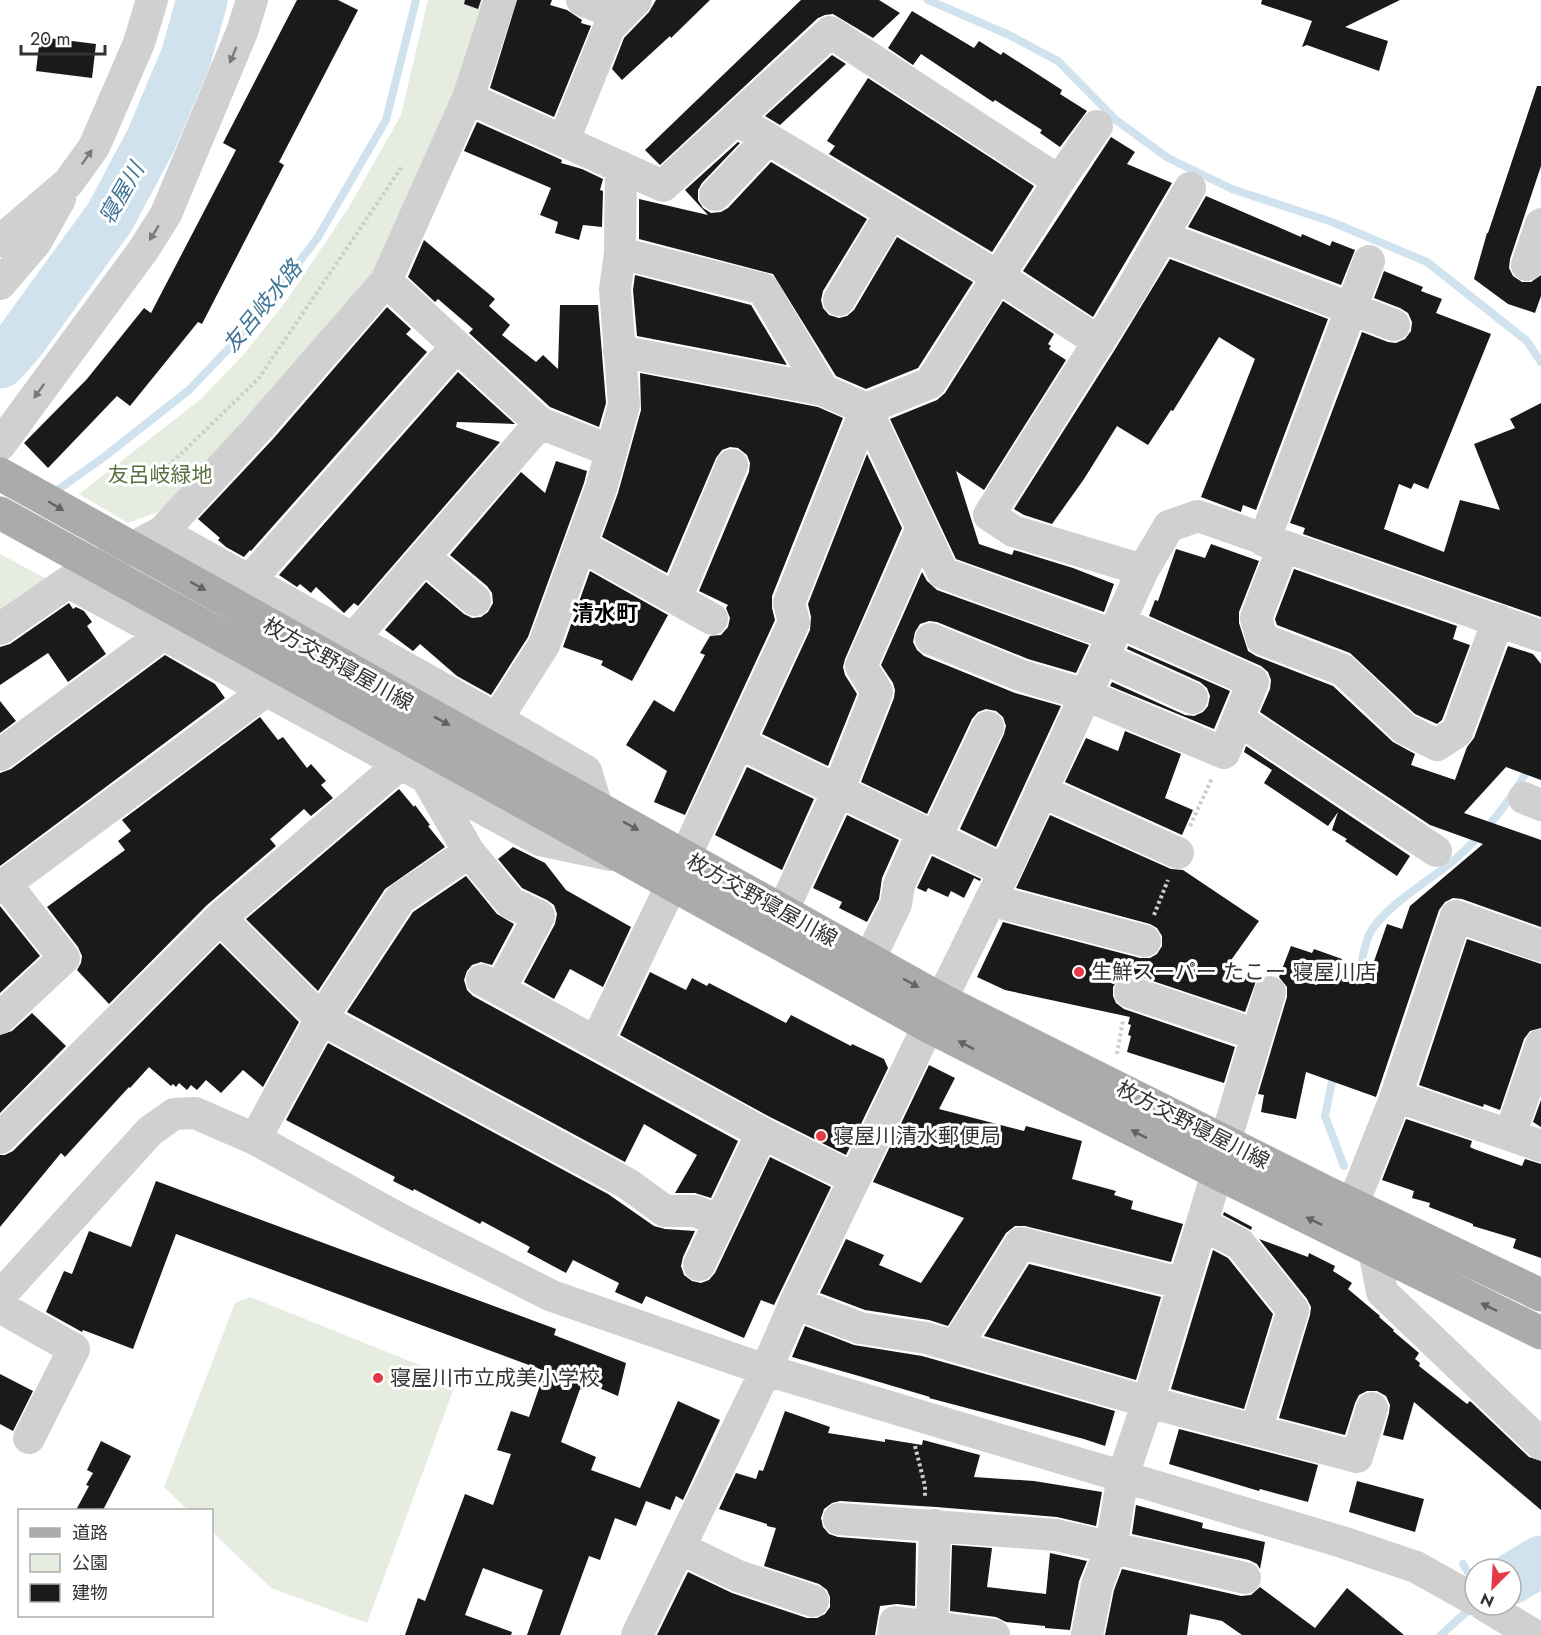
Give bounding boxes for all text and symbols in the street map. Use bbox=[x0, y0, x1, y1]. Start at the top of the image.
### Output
scale bar bbox=[21, 18, 105, 56]
text: 20 m bbox=[30, 26, 70, 52]
one-way arrow bbox=[228, 46, 237, 64]
one-way arrow bbox=[81, 150, 93, 166]
water label: 寝屋川 bbox=[91, 155, 152, 230]
one-way arrow bbox=[149, 225, 160, 241]
water label: 友呂岐水路 bbox=[215, 252, 310, 359]
one-way arrow bbox=[33, 383, 46, 399]
park label: 友呂岐緑地 bbox=[108, 460, 213, 490]
one-way arrow bbox=[48, 501, 65, 511]
one-way arrow bbox=[190, 581, 207, 591]
district label: 清水町 bbox=[572, 597, 638, 629]
street label: 枚方交野寝屋川線 bbox=[257, 610, 419, 718]
one-way arrow bbox=[434, 716, 451, 726]
one-way arrow bbox=[623, 821, 640, 831]
street label: 枚方交野寝屋川線 bbox=[681, 846, 843, 954]
place label: 生鮮スーパー たこー 寝屋川店 bbox=[1091, 957, 1376, 987]
marker: 生鮮スーパー たこー 寝屋川店 bbox=[1072, 965, 1086, 979]
one-way arrow bbox=[903, 978, 920, 988]
one-way arrow bbox=[957, 1041, 974, 1050]
street label: 枚方交野寝屋川線 bbox=[1111, 1073, 1275, 1177]
place label: 寝屋川清水郵便局 bbox=[833, 1121, 1001, 1151]
marker: 寝屋川清水郵便局 bbox=[814, 1129, 828, 1143]
one-way arrow bbox=[1131, 1129, 1148, 1138]
one-way arrow bbox=[1305, 1216, 1322, 1226]
one-way arrow bbox=[1480, 1303, 1497, 1312]
place label: 寝屋川市立成美小学校 bbox=[390, 1363, 600, 1393]
marker: 寝屋川市立成美小学校 bbox=[371, 1371, 385, 1385]
legend bbox=[18, 1509, 213, 1617]
text: 道路 bbox=[72, 1520, 108, 1546]
text: 公園 bbox=[72, 1550, 108, 1576]
north arrow bbox=[1463, 1557, 1523, 1617]
text: 建物 bbox=[72, 1580, 108, 1606]
text: N bbox=[1477, 1587, 1498, 1613]

